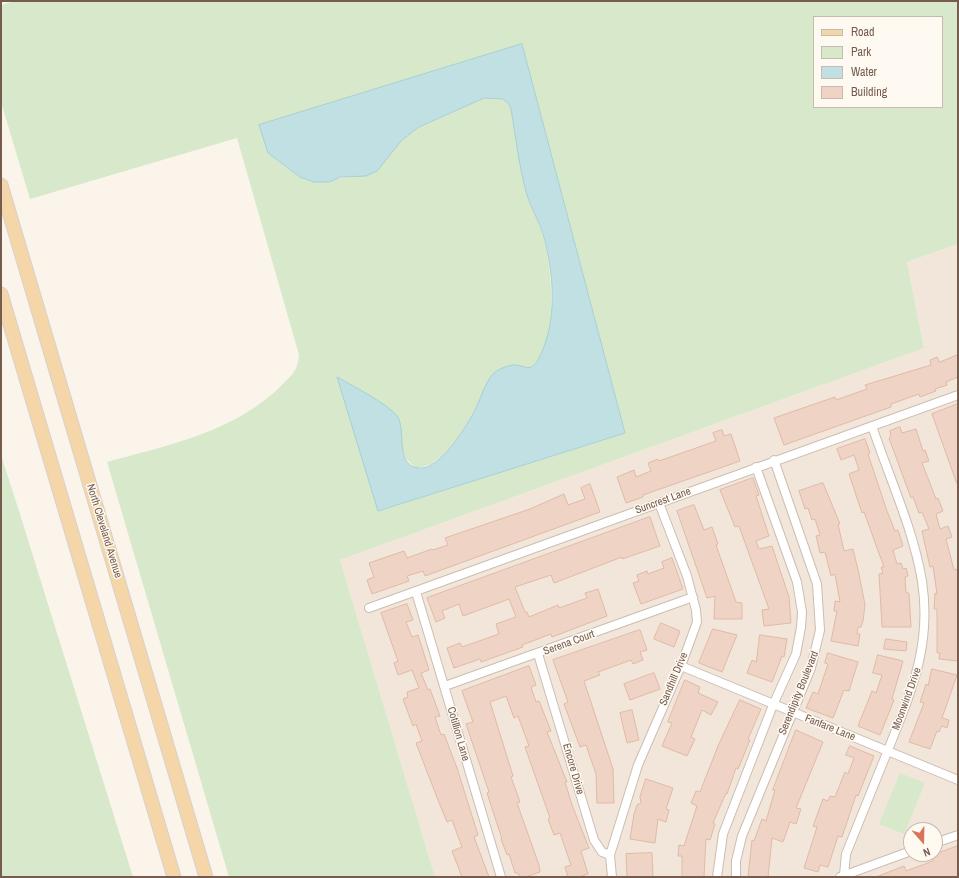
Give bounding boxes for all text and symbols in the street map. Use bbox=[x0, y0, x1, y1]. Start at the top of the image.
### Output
legend bbox=[813, 16, 943, 108]
text: Road bbox=[851, 24, 875, 40]
text: Park bbox=[851, 44, 871, 60]
text: Water bbox=[851, 64, 877, 80]
text: Building bbox=[851, 84, 887, 100]
street label: North Cleveland Avenue bbox=[83, 482, 125, 580]
street label: Suncrest Lane bbox=[633, 485, 693, 517]
street label: Serena Court bbox=[542, 628, 596, 658]
street label: Serendipity Boulevard bbox=[776, 649, 822, 737]
street label: Sandhill Drive bbox=[657, 650, 691, 708]
street label: Moonwind Drive bbox=[890, 666, 924, 732]
street label: Cotillion Lane bbox=[444, 705, 472, 763]
street label: Fanfare Lane bbox=[803, 712, 857, 744]
street label: Encore Drive bbox=[559, 742, 587, 796]
north arrow bbox=[903, 822, 943, 862]
text: N bbox=[921, 845, 932, 860]

